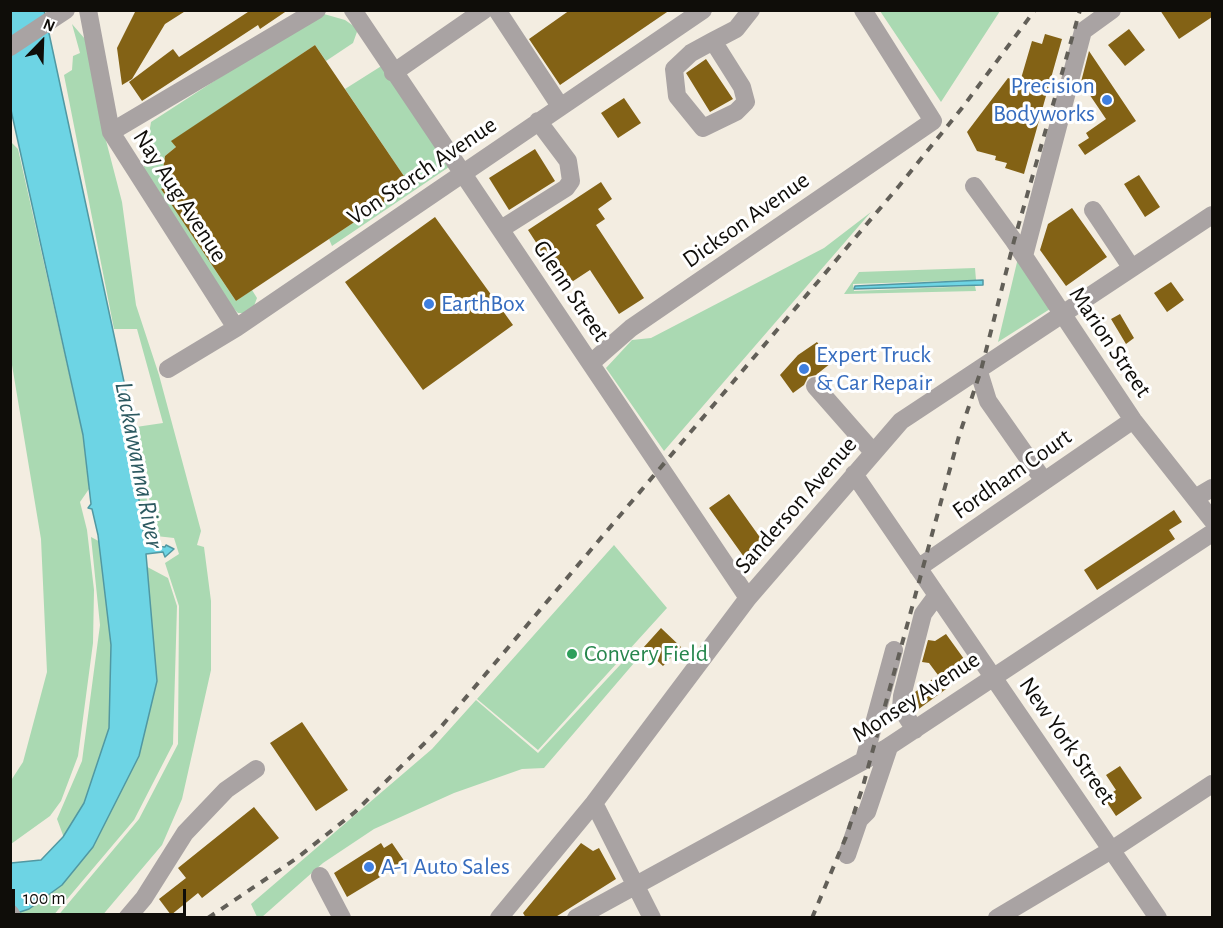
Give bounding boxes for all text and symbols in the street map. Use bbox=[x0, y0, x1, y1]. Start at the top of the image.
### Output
north arrow bbox=[12, 12, 72, 72]
text: N bbox=[41, 16, 57, 35]
place label: Precision Bodyworks bbox=[993, 72, 1095, 128]
marker: Precision Bodyworks bbox=[1100, 93, 1114, 107]
street label: Von Storch Avenue bbox=[342, 110, 502, 232]
street label: Nay Aug Avenue bbox=[126, 124, 234, 268]
street label: Dickson Avenue bbox=[677, 166, 815, 274]
street label: Glenn Street bbox=[527, 235, 615, 347]
street label: Marion Street bbox=[1062, 281, 1158, 403]
place label: EarthBox bbox=[441, 290, 525, 318]
marker: EarthBox bbox=[422, 297, 436, 311]
place label: Expert Truck & Car Repair bbox=[816, 341, 932, 397]
marker: Expert Truck & Car Repair bbox=[797, 362, 811, 376]
water label: Lackawanna River bbox=[108, 379, 170, 551]
street label: Fordham Court bbox=[947, 422, 1077, 526]
street label: Sanderson Avenue bbox=[729, 431, 863, 579]
place label: Convery Field bbox=[584, 640, 708, 668]
street label: Monsey Avenue bbox=[847, 645, 985, 749]
marker: Convery Field bbox=[565, 647, 579, 661]
street label: New York Street bbox=[1012, 672, 1122, 810]
place label: A-1 Auto Sales bbox=[381, 853, 510, 881]
marker: A-1 Auto Sales bbox=[362, 860, 376, 874]
scale bar bbox=[15, 877, 189, 915]
text: 100 m bbox=[23, 890, 66, 908]

